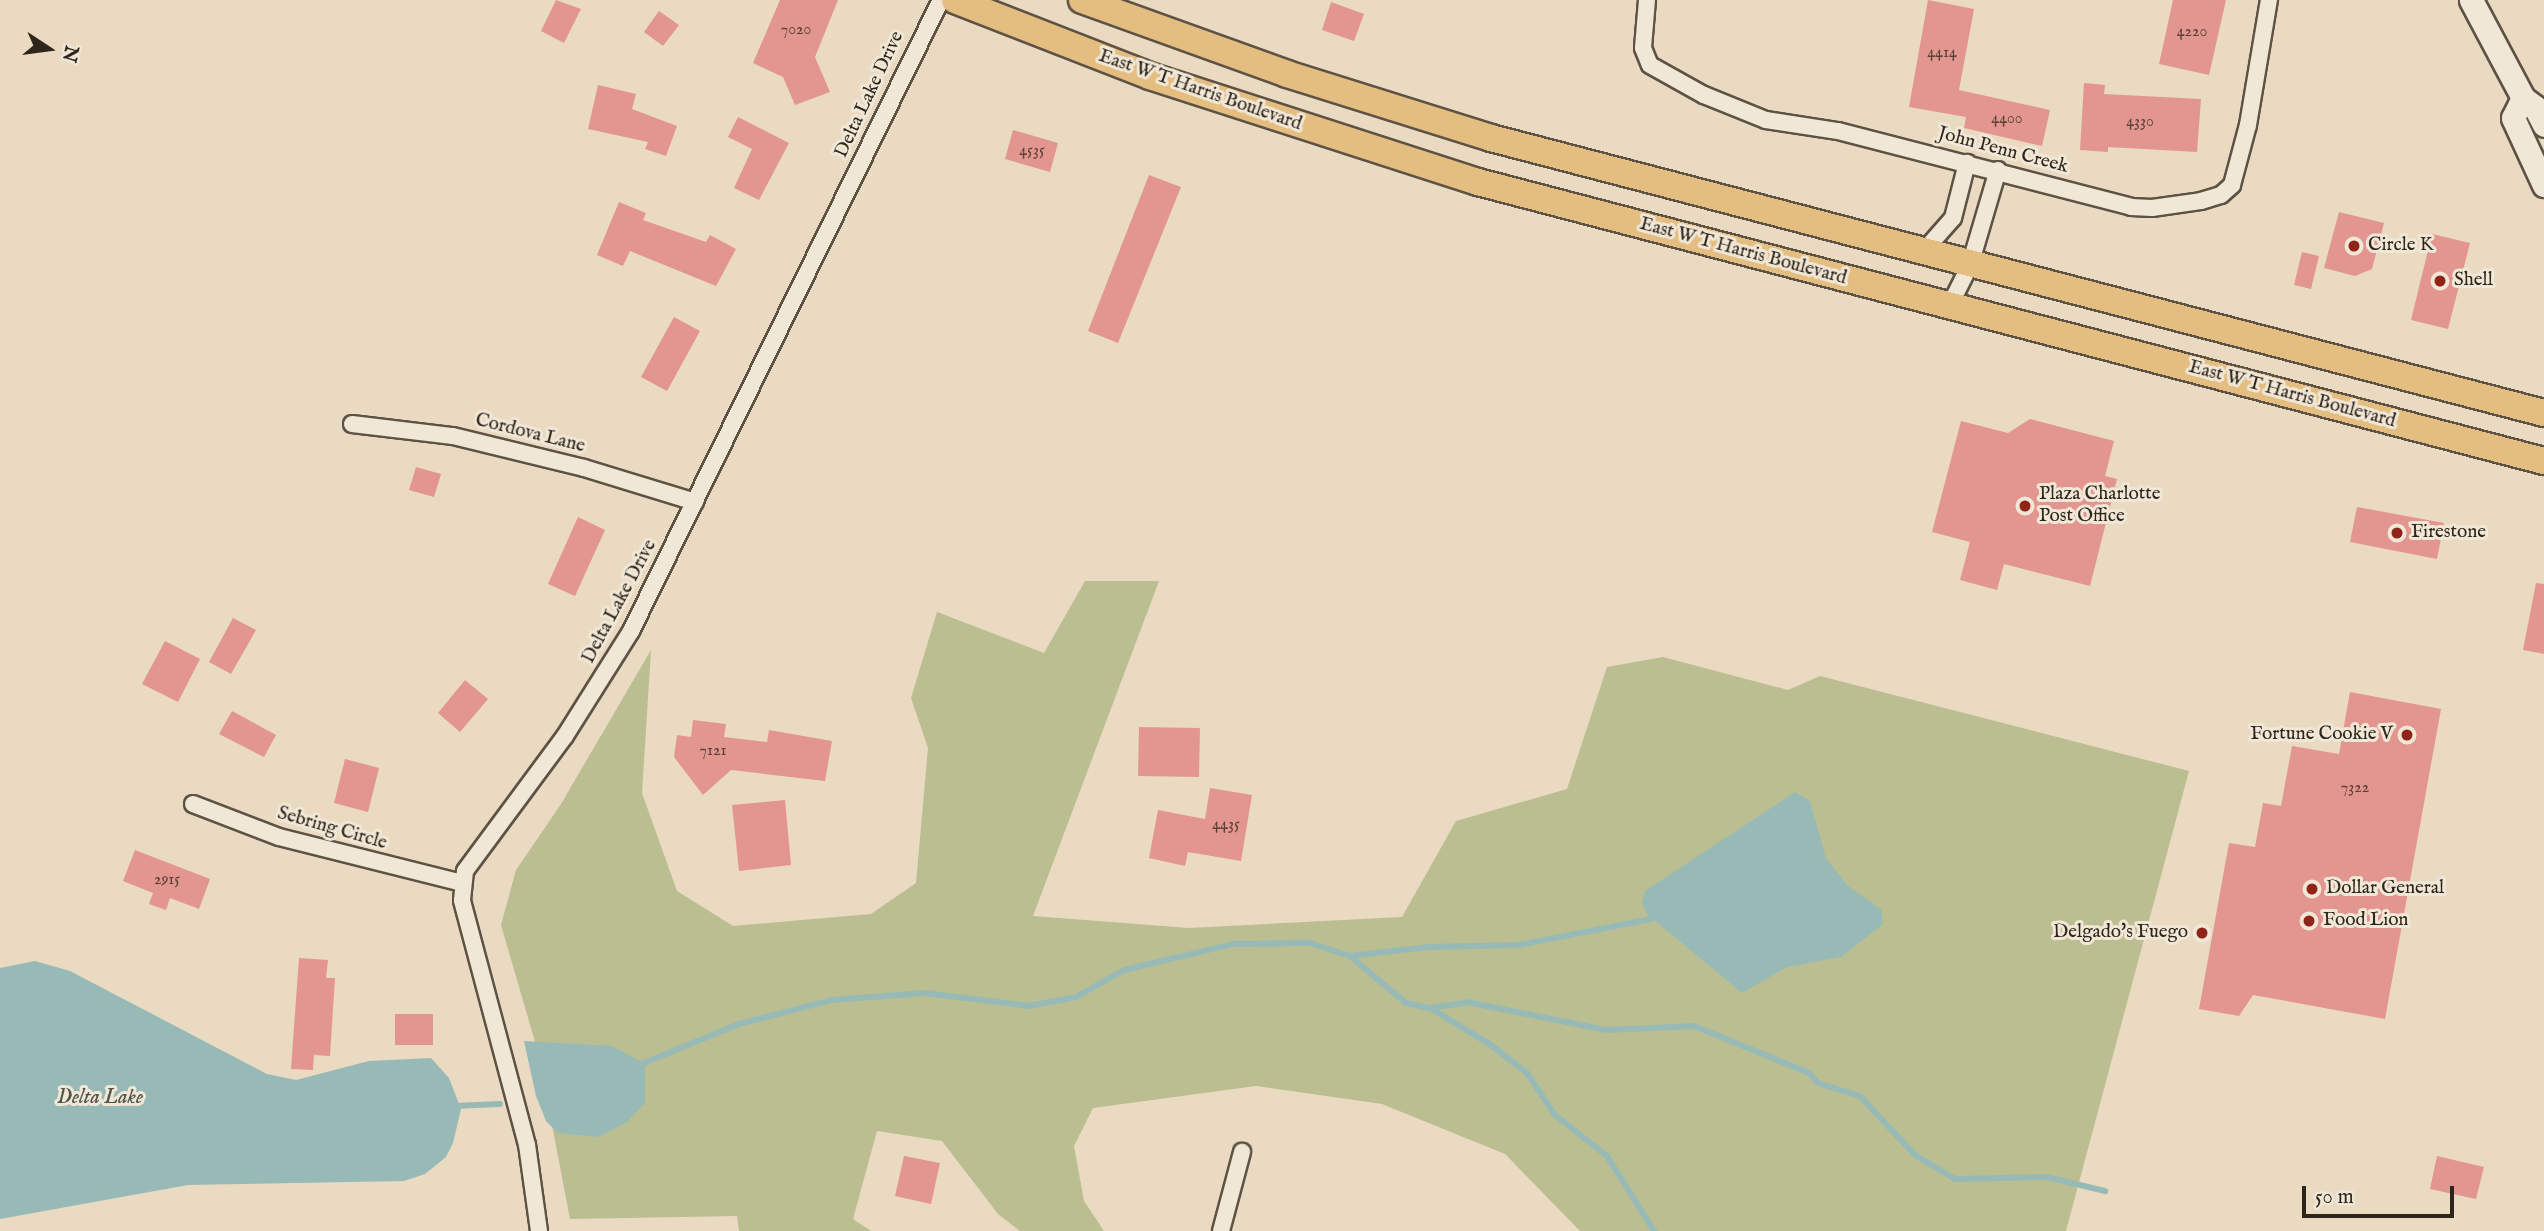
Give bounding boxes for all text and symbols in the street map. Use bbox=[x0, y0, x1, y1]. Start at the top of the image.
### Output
north arrow bbox=[14, 14, 84, 84]
house number: 7020 bbox=[781, 20, 811, 40]
house number: 4220 bbox=[2177, 22, 2207, 42]
street label: Delta Lake Drive bbox=[831, 28, 909, 162]
text: N bbox=[56, 43, 83, 64]
house number: 4414 bbox=[1927, 43, 1957, 63]
street label: East W T Harris Boulevard bbox=[1095, 45, 1305, 137]
house number: 4400 bbox=[1991, 109, 2023, 129]
house number: 4330 bbox=[2126, 112, 2154, 132]
street label: John Penn Creek bbox=[1935, 123, 2071, 179]
house number: 4535 bbox=[1019, 141, 1045, 161]
street label: East W T Harris Boulevard bbox=[1637, 213, 1849, 291]
place label: Circle K bbox=[2368, 235, 2433, 257]
marker: Circle K bbox=[2346, 238, 2362, 254]
place label: Shell bbox=[2454, 270, 2493, 292]
marker: Shell bbox=[2432, 273, 2448, 289]
street label: East W T Harris Boulevard bbox=[2186, 356, 2398, 434]
street label: Cordova Lane bbox=[473, 409, 587, 459]
place label: Plaza Charlotte Post Office bbox=[2039, 484, 2161, 528]
marker: Plaza Charlotte Post Office bbox=[2017, 498, 2033, 514]
place label: Firestone bbox=[2411, 522, 2486, 544]
marker: Firestone bbox=[2389, 525, 2405, 541]
street label: Delta Lake Drive bbox=[578, 536, 662, 668]
place label: Fortune Cookie V bbox=[2250, 724, 2393, 746]
marker: Fortune Cookie V bbox=[2399, 727, 2415, 743]
house number: 7121 bbox=[700, 741, 726, 761]
house number: 7322 bbox=[2341, 778, 2369, 798]
street label: Sebring Circle bbox=[275, 803, 389, 855]
house number: 4435 bbox=[1212, 815, 1240, 835]
house number: 2915 bbox=[154, 870, 180, 890]
place label: Dollar General bbox=[2326, 878, 2444, 900]
marker: Dollar General bbox=[2304, 881, 2320, 897]
place label: Food Lion bbox=[2323, 910, 2408, 932]
marker: Food Lion bbox=[2301, 913, 2317, 929]
place label: Delgado's Fuego bbox=[2053, 922, 2188, 944]
marker: Delgado's Fuego bbox=[2194, 925, 2210, 941]
water label: Delta Lake bbox=[57, 1085, 143, 1111]
scale bar bbox=[2306, 1172, 2458, 1216]
text: 50 m bbox=[2315, 1184, 2354, 1211]

